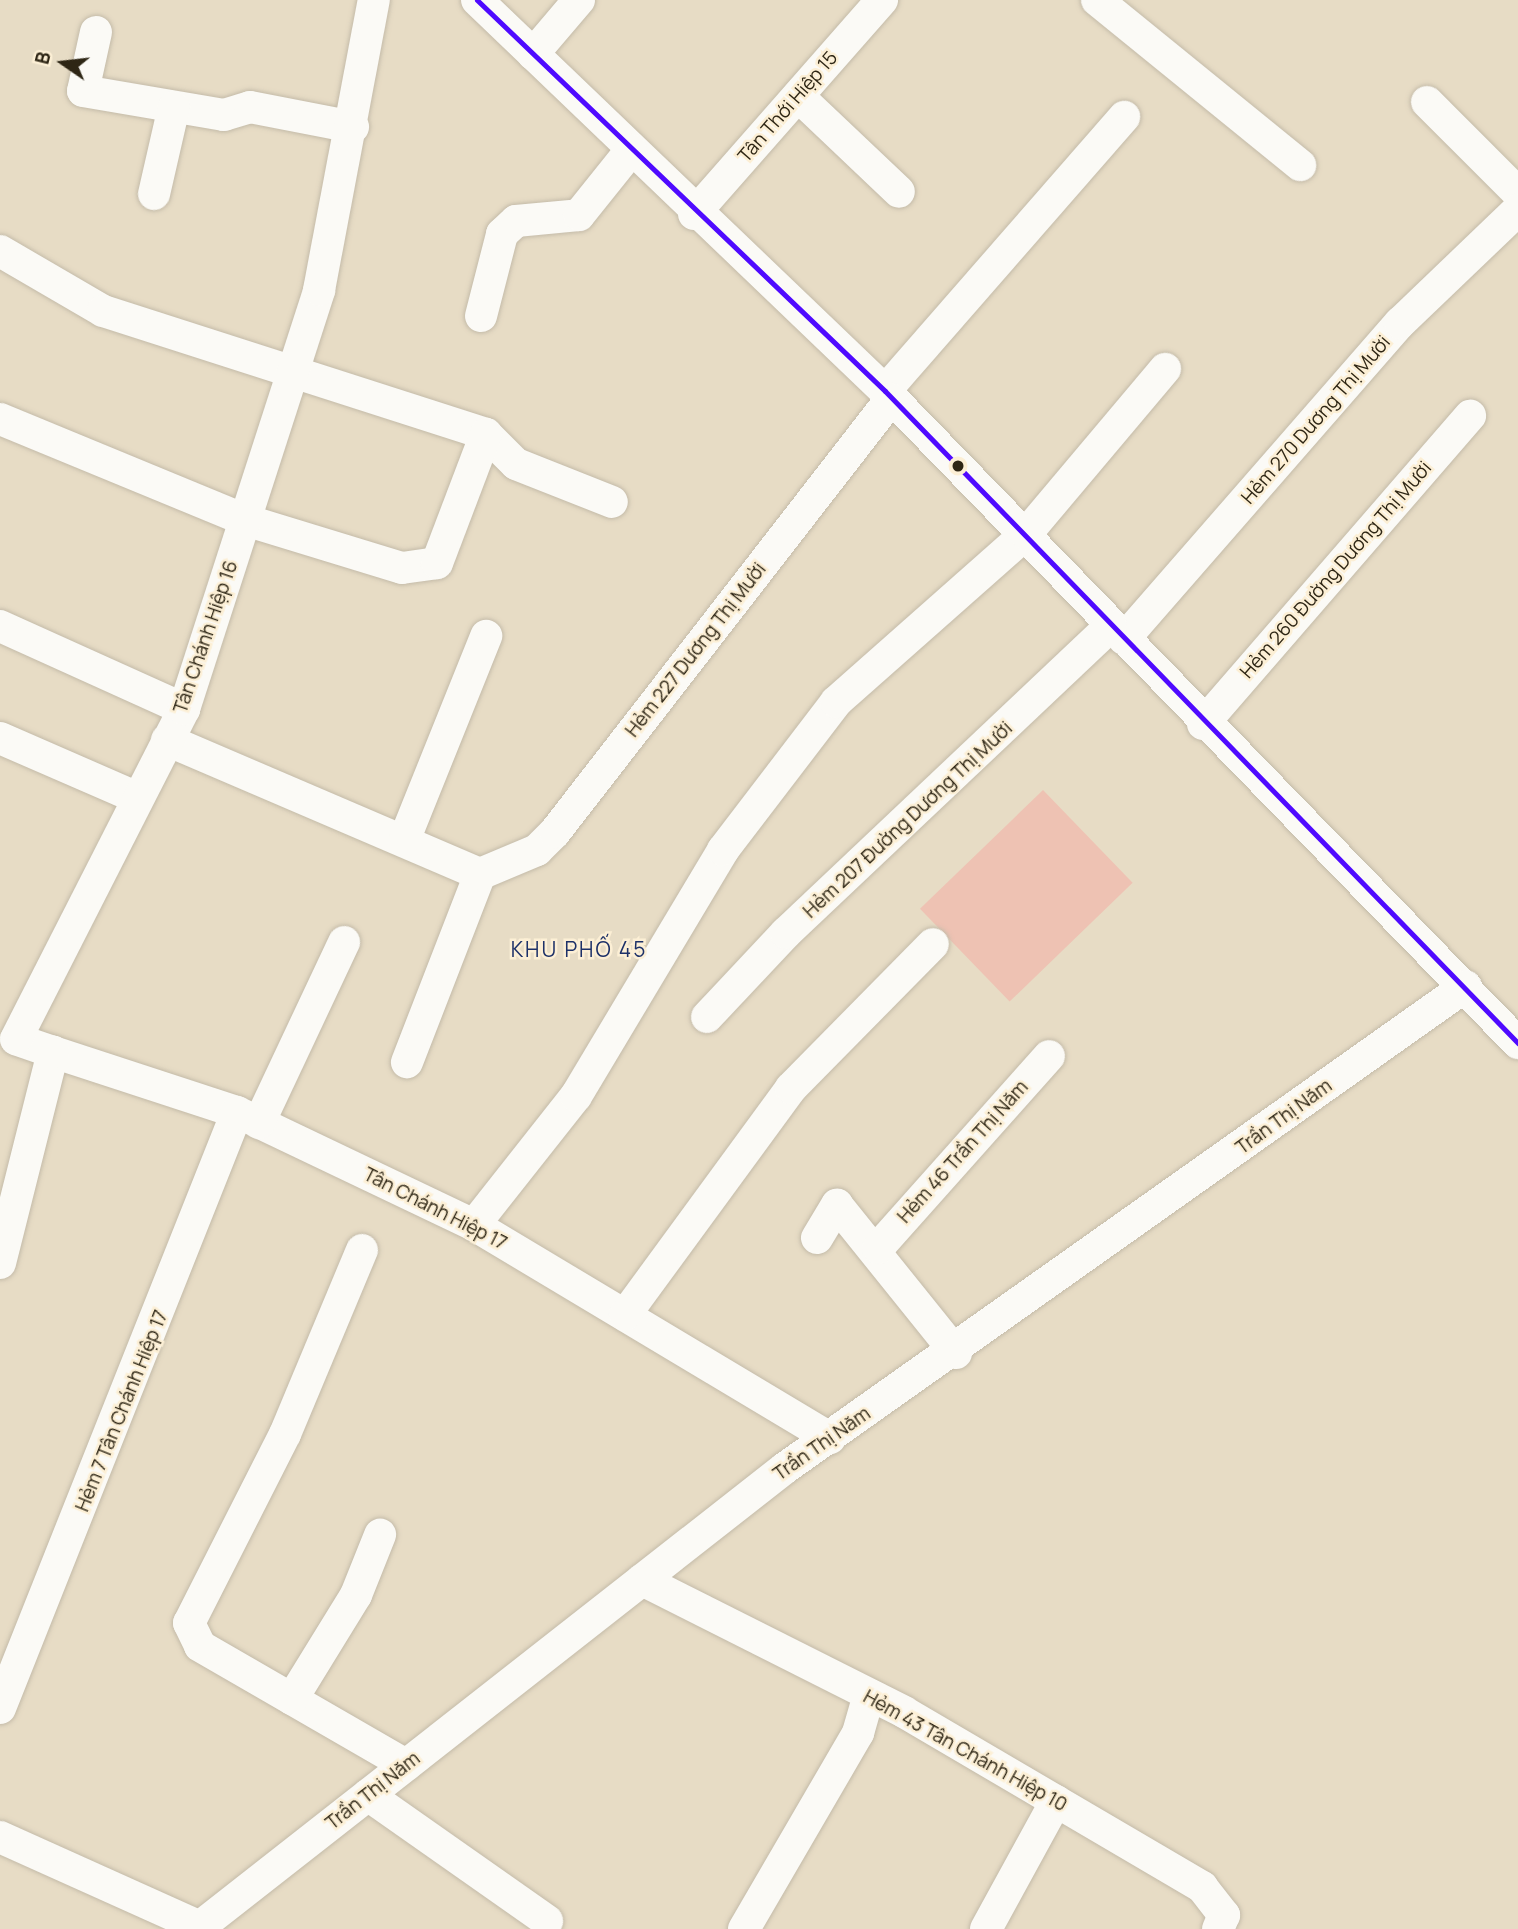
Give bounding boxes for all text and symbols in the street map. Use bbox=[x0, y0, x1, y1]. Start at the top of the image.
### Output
north arrow bbox=[28, 28, 98, 98]
street label: Tân Thới Hiệp 15 bbox=[734, 47, 842, 167]
text: B bbox=[29, 49, 57, 67]
street label: Hẻm 270 Dương Thị Mười bbox=[1237, 331, 1395, 509]
street label: Hẻm 260 Đường Dương Thị Mười bbox=[1236, 457, 1436, 683]
unlabelled marker bbox=[951, 459, 965, 473]
street label: Tân Chánh Hiệp 16 bbox=[169, 558, 243, 716]
street label: Hẻm 227 Dương Thị Mười bbox=[621, 558, 771, 742]
street label: Hẻm 207 Đường Dương Thị Mười bbox=[799, 717, 1017, 923]
district label: KHU PHỐ 45 bbox=[512, 936, 646, 962]
street label: Trần Thị Năm bbox=[1232, 1075, 1336, 1159]
street label: Hẻm 46 Trần Thị Năm bbox=[893, 1076, 1033, 1228]
street label: Tân Chánh Hiệp 17 bbox=[360, 1163, 510, 1255]
street label: Hẻm 7 Tân Chánh Hiệp 17 bbox=[71, 1307, 173, 1515]
street label: Trần Thị Năm bbox=[769, 1402, 875, 1486]
street label: Hẻm 43 Tân Chánh Hiệp 10 bbox=[859, 1685, 1071, 1817]
street label: Trần Thị Năm bbox=[321, 1747, 425, 1835]

